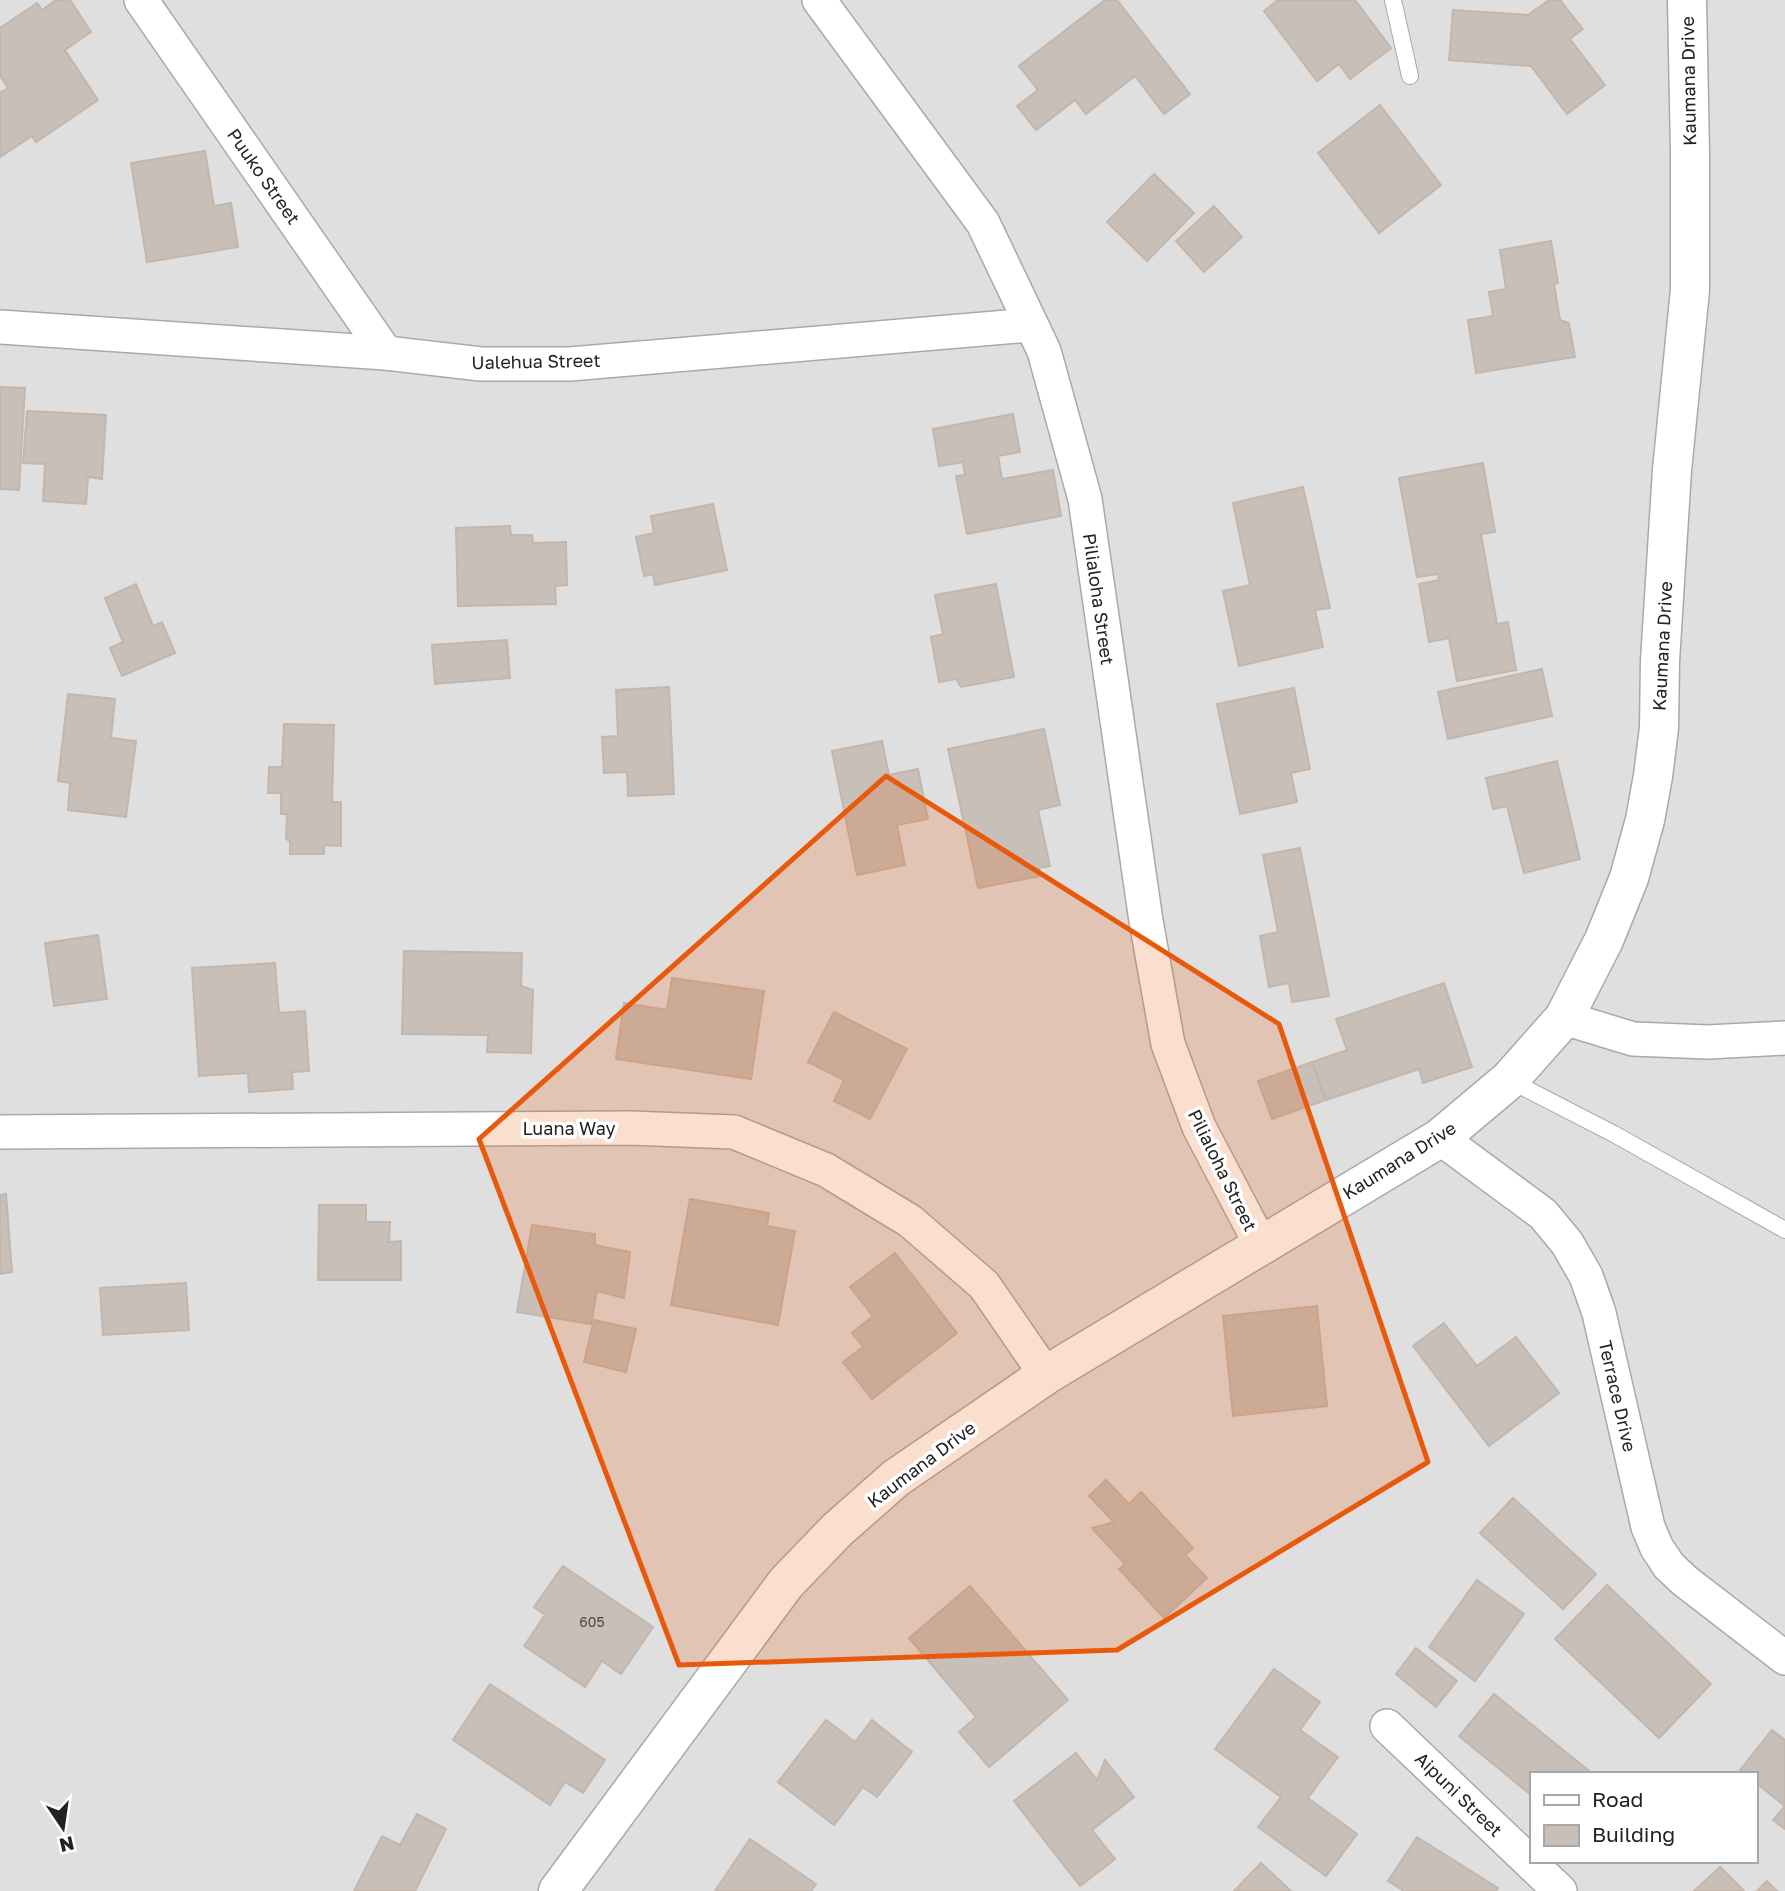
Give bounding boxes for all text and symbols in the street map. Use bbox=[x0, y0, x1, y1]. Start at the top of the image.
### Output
street label: Kaumana Drive bbox=[1676, 16, 1700, 146]
street label: Puuko Street bbox=[223, 124, 305, 228]
street label: Ualehua Street bbox=[471, 349, 601, 373]
street label: Pilialoha Street bbox=[1079, 532, 1119, 666]
street label: Kaumana Drive bbox=[1648, 581, 1676, 711]
street label: Pilialoha Street bbox=[1184, 1106, 1262, 1234]
street label: Kaumana Drive bbox=[1338, 1116, 1460, 1204]
street label: Luana Way bbox=[522, 1117, 616, 1139]
street label: Terrace Drive bbox=[1595, 1338, 1641, 1454]
street label: Kaumana Drive bbox=[863, 1416, 979, 1512]
house number: 605 bbox=[579, 1613, 605, 1630]
street label: Aipuni Street bbox=[1411, 1747, 1507, 1841]
legend bbox=[1530, 1772, 1757, 1863]
text: Road bbox=[1592, 1786, 1643, 1812]
north arrow bbox=[28, 1793, 98, 1863]
text: Building bbox=[1592, 1821, 1675, 1847]
text: N bbox=[57, 1832, 77, 1858]

